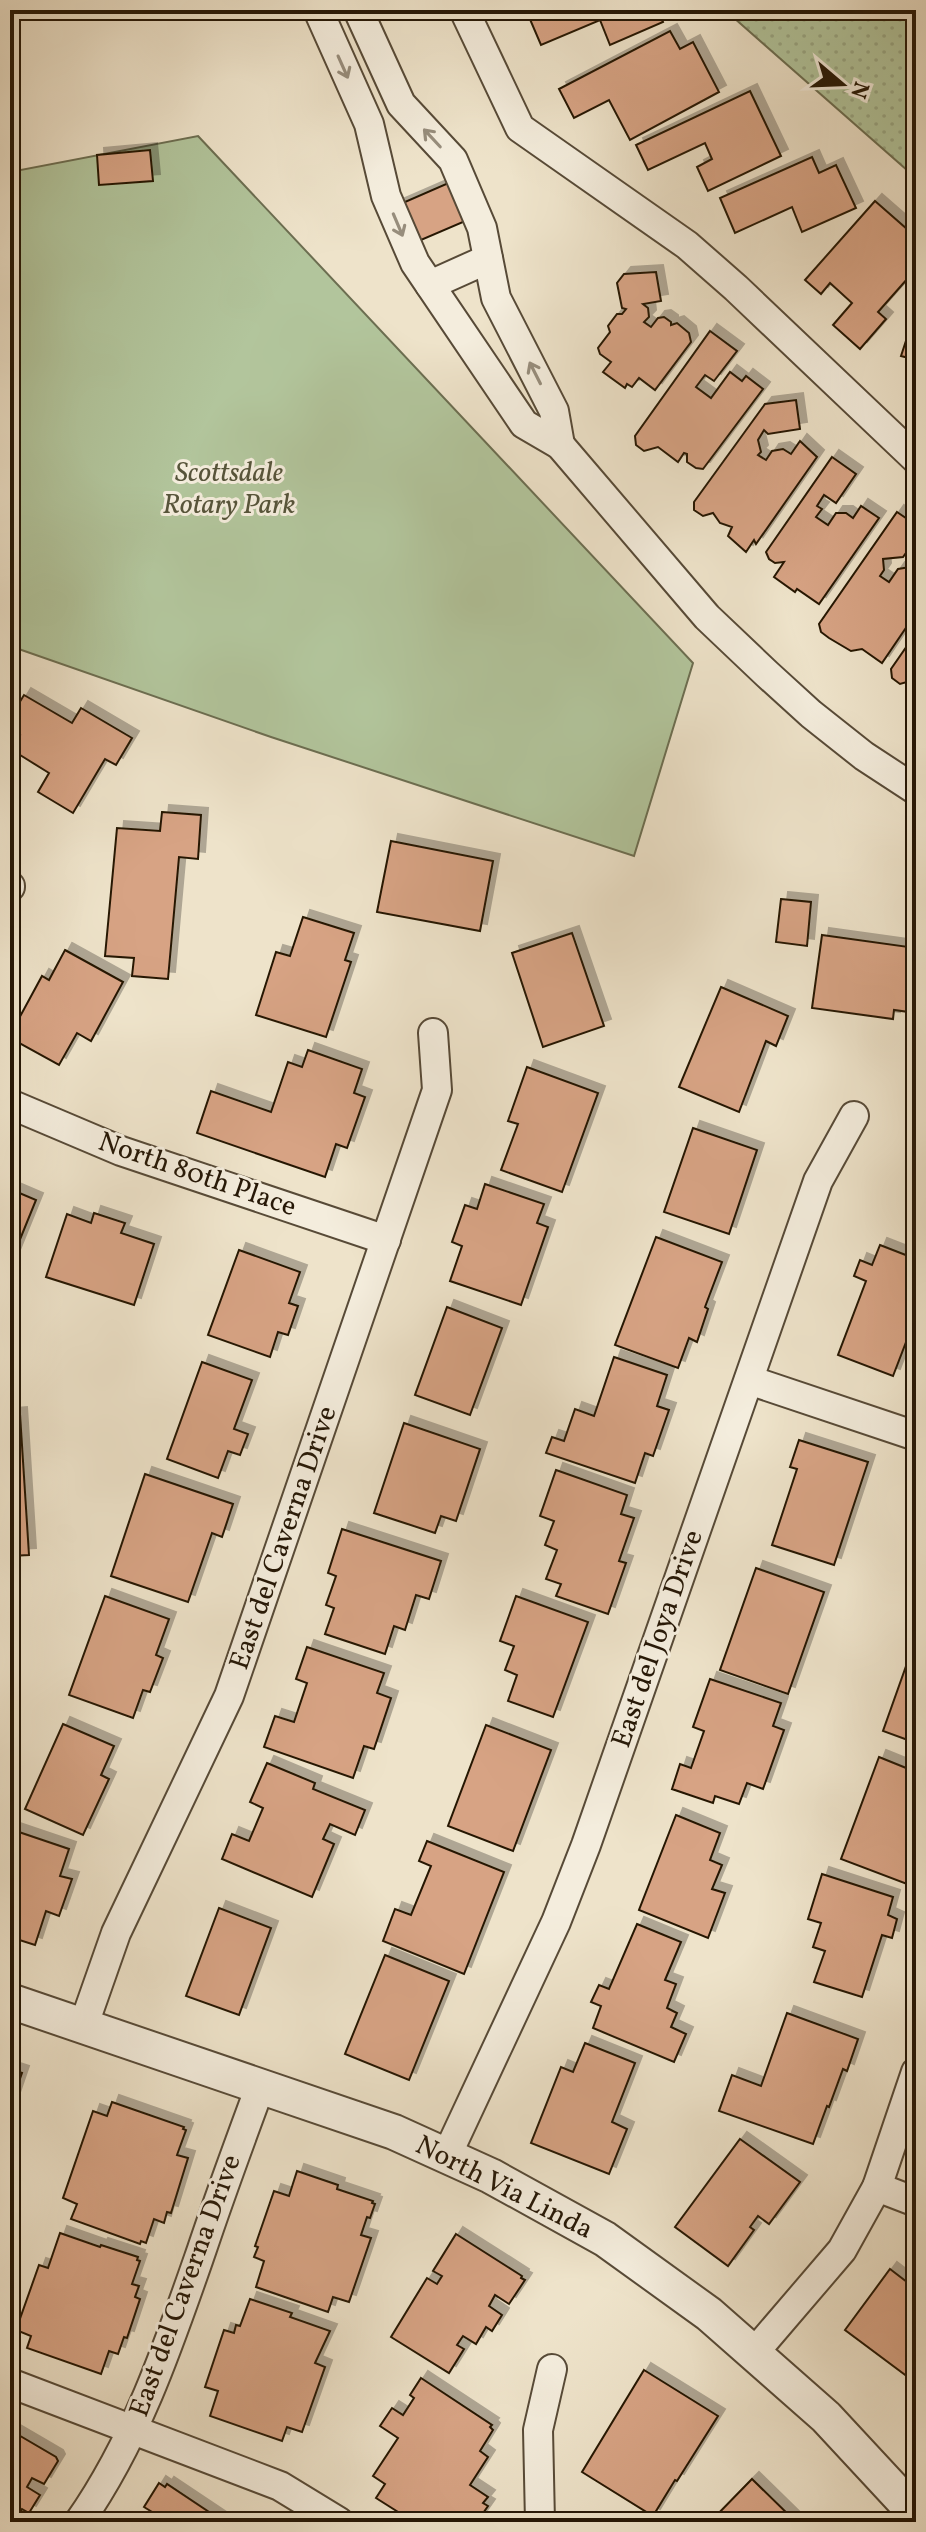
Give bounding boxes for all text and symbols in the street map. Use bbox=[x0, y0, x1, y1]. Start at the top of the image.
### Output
north arrow bbox=[802, 44, 882, 124]
one-way arrow bbox=[336, 55, 351, 79]
text: N bbox=[841, 77, 876, 102]
one-way arrow bbox=[423, 128, 441, 148]
one-way arrow bbox=[392, 212, 407, 237]
one-way arrow bbox=[526, 361, 542, 385]
park label: Scottsdale Rotary Park bbox=[162, 454, 296, 525]
street label: North 80th Place bbox=[93, 1123, 301, 1227]
street label: East del Caverna Drive bbox=[221, 1401, 347, 1675]
street label: East del Joya Drive bbox=[602, 1525, 714, 1753]
street label: North Via Linda bbox=[408, 2126, 600, 2250]
street label: East del Caverna Drive bbox=[120, 2149, 252, 2423]

